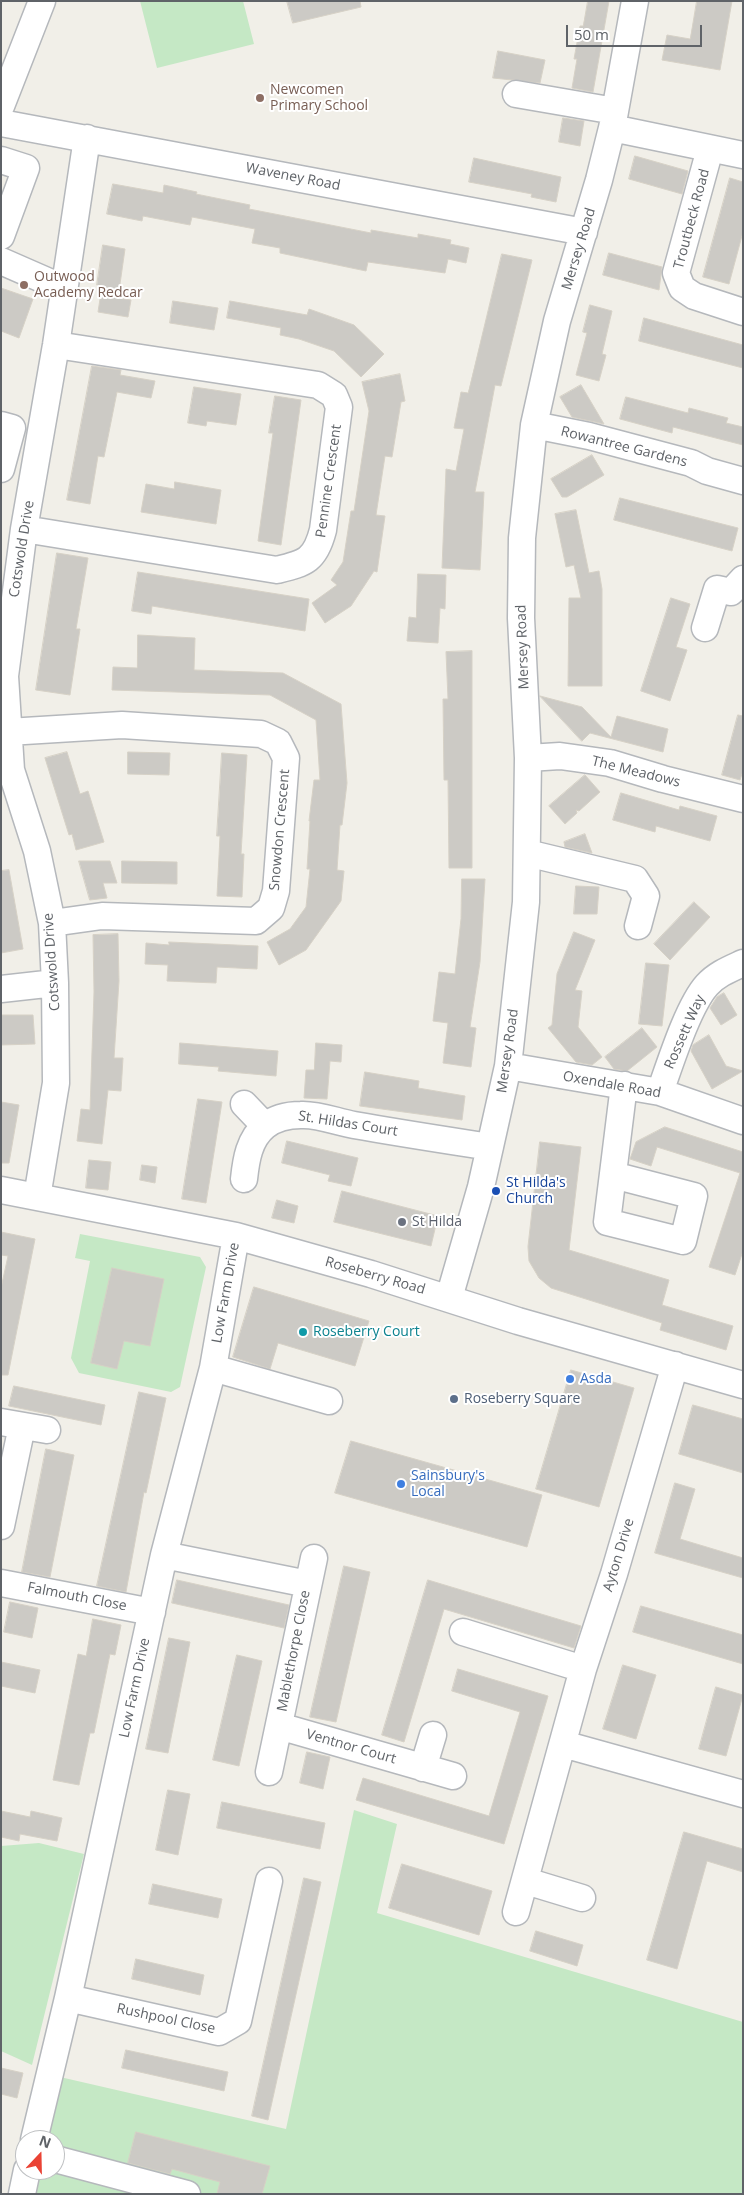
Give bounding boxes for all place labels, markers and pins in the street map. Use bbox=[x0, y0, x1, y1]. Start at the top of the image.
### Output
place label: Newcomen Primary School bbox=[270, 82, 368, 114]
marker: Newcomen Primary School bbox=[254, 92, 266, 104]
place label: Outwood Academy Redcar bbox=[34, 269, 143, 302]
marker: Outwood Academy Redcar bbox=[18, 279, 30, 291]
place label: St Hilda's Church bbox=[506, 1175, 566, 1208]
marker: St Hilda's Church bbox=[490, 1185, 502, 1197]
place label: St Hilda bbox=[412, 1214, 462, 1230]
marker: St Hilda bbox=[396, 1216, 408, 1228]
place label: Roseberry Court bbox=[313, 1324, 420, 1340]
marker: Roseberry Court bbox=[297, 1326, 309, 1338]
place label: Asda bbox=[580, 1371, 612, 1387]
marker: Asda bbox=[564, 1373, 576, 1385]
place label: Roseberry Square bbox=[464, 1391, 580, 1407]
marker: Roseberry Square bbox=[448, 1393, 460, 1405]
place label: Sainsbury's Local bbox=[411, 1468, 485, 1500]
marker: Sainsbury's Local bbox=[395, 1478, 407, 1490]

